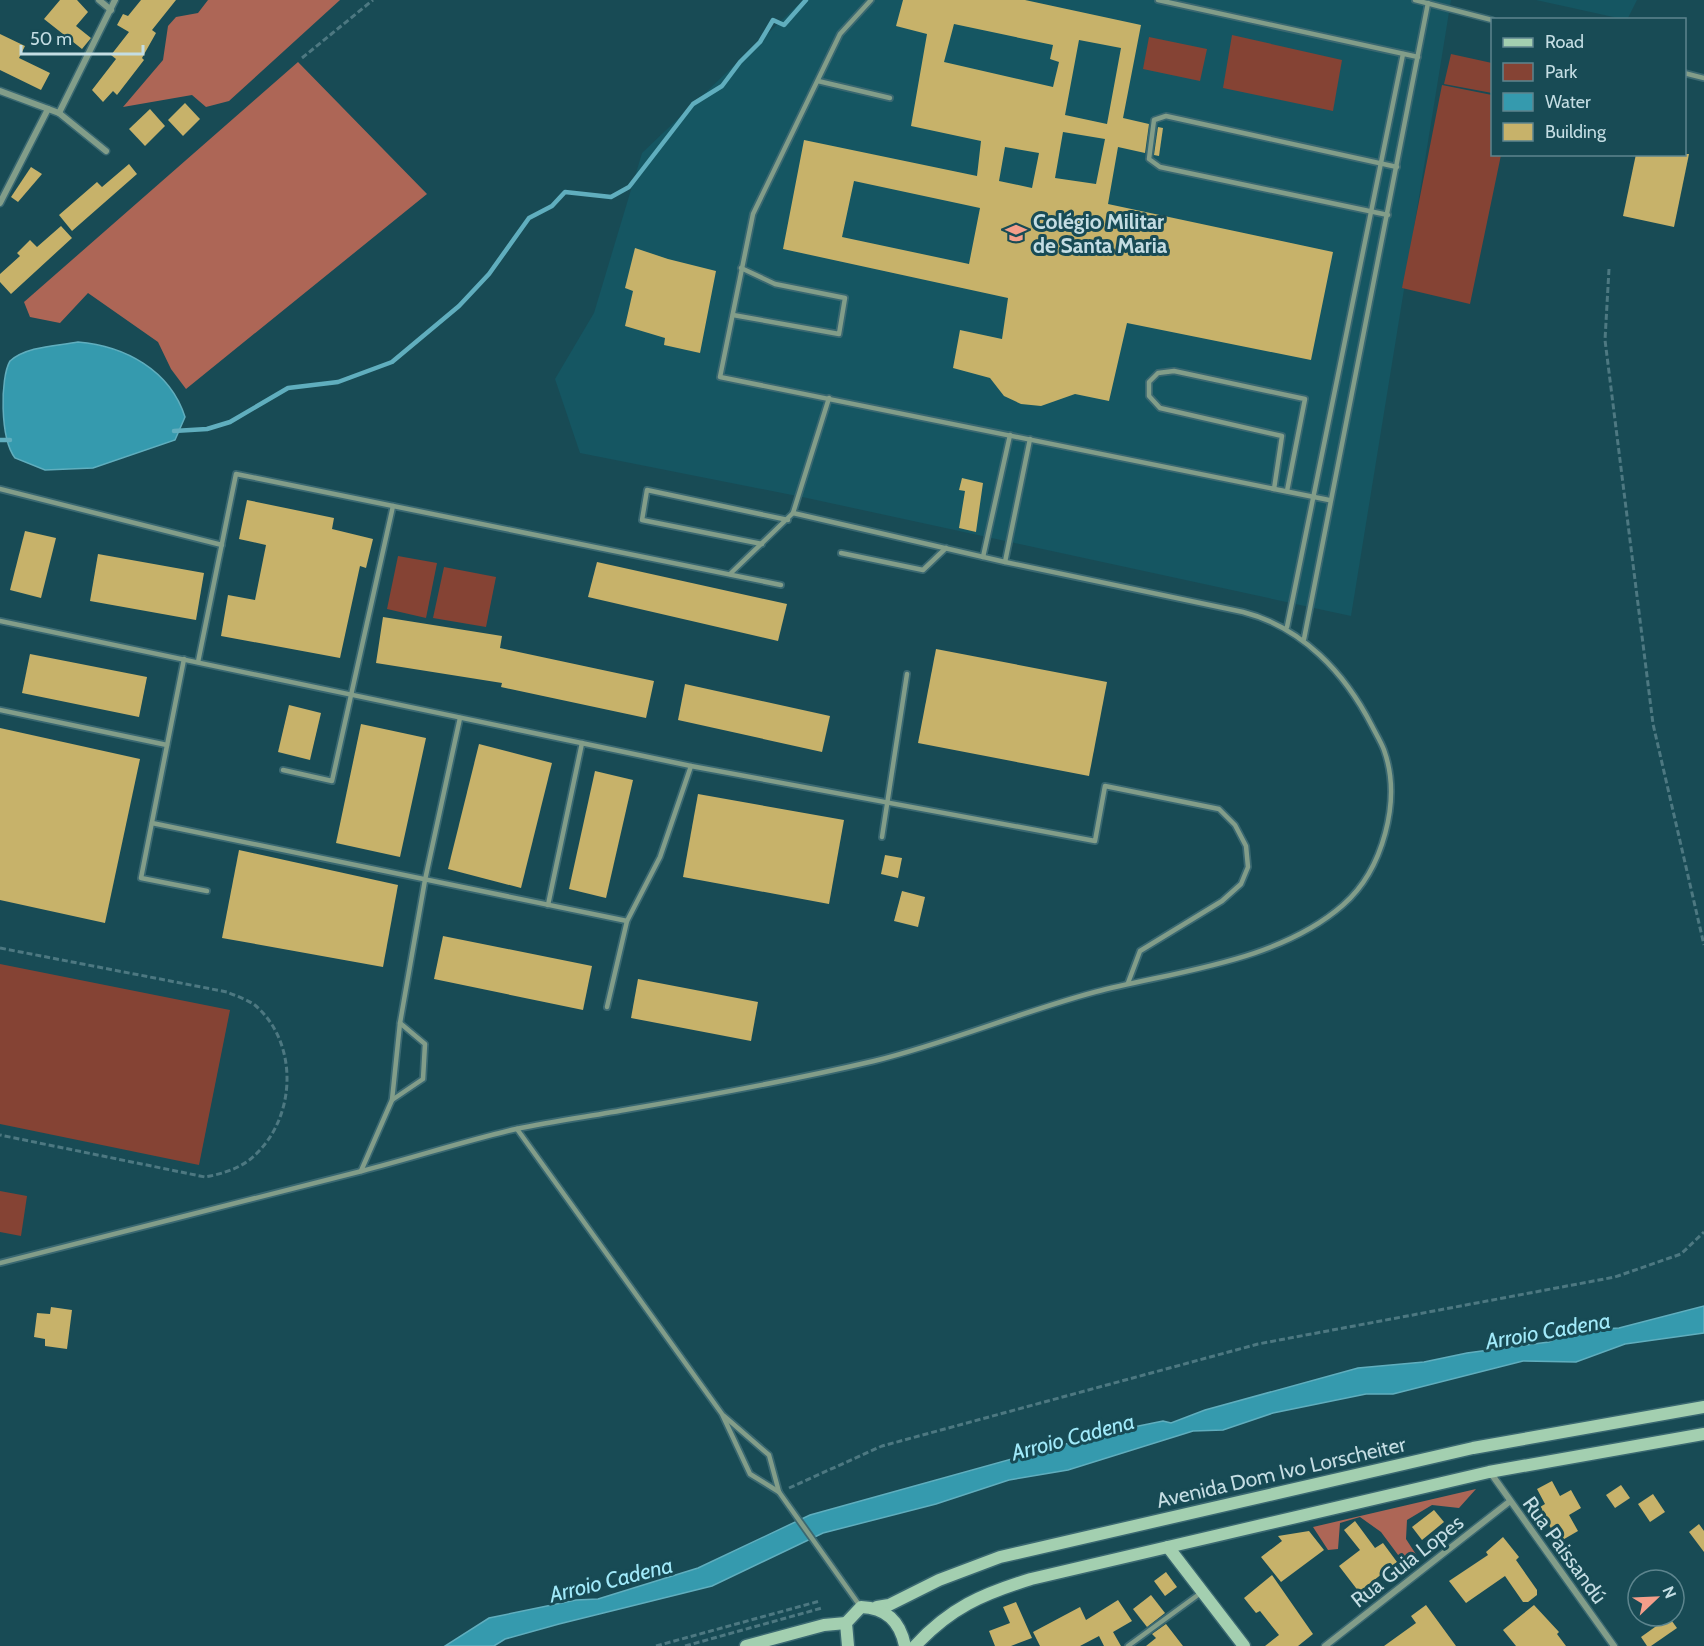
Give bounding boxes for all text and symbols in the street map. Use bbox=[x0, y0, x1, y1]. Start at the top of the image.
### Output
scale bar bbox=[21, 18, 142, 56]
legend bbox=[1491, 18, 1686, 156]
text: 50 m bbox=[30, 28, 72, 50]
text: Road bbox=[1545, 31, 1584, 53]
text: Park bbox=[1545, 61, 1578, 83]
text: Water bbox=[1545, 91, 1591, 113]
text: Building bbox=[1545, 121, 1607, 143]
place label: Colégio Militar de Santa Maria bbox=[1033, 209, 1168, 258]
school or university icon: Colégio Militar de Santa Maria bbox=[1004, 221, 1028, 245]
water label: Arroio Cadena bbox=[1482, 1307, 1613, 1355]
water label: Arroio Cadena bbox=[1007, 1408, 1138, 1467]
street label: Avenida Dom Ivo Lorscheiter bbox=[1154, 1431, 1408, 1513]
street label: Rua Paissandú bbox=[1518, 1492, 1612, 1608]
street label: Rua Guia Lopes bbox=[1346, 1509, 1468, 1613]
water label: Arroio Cadena bbox=[545, 1552, 676, 1609]
north arrow bbox=[1626, 1568, 1686, 1628]
text: N bbox=[1658, 1583, 1680, 1601]

